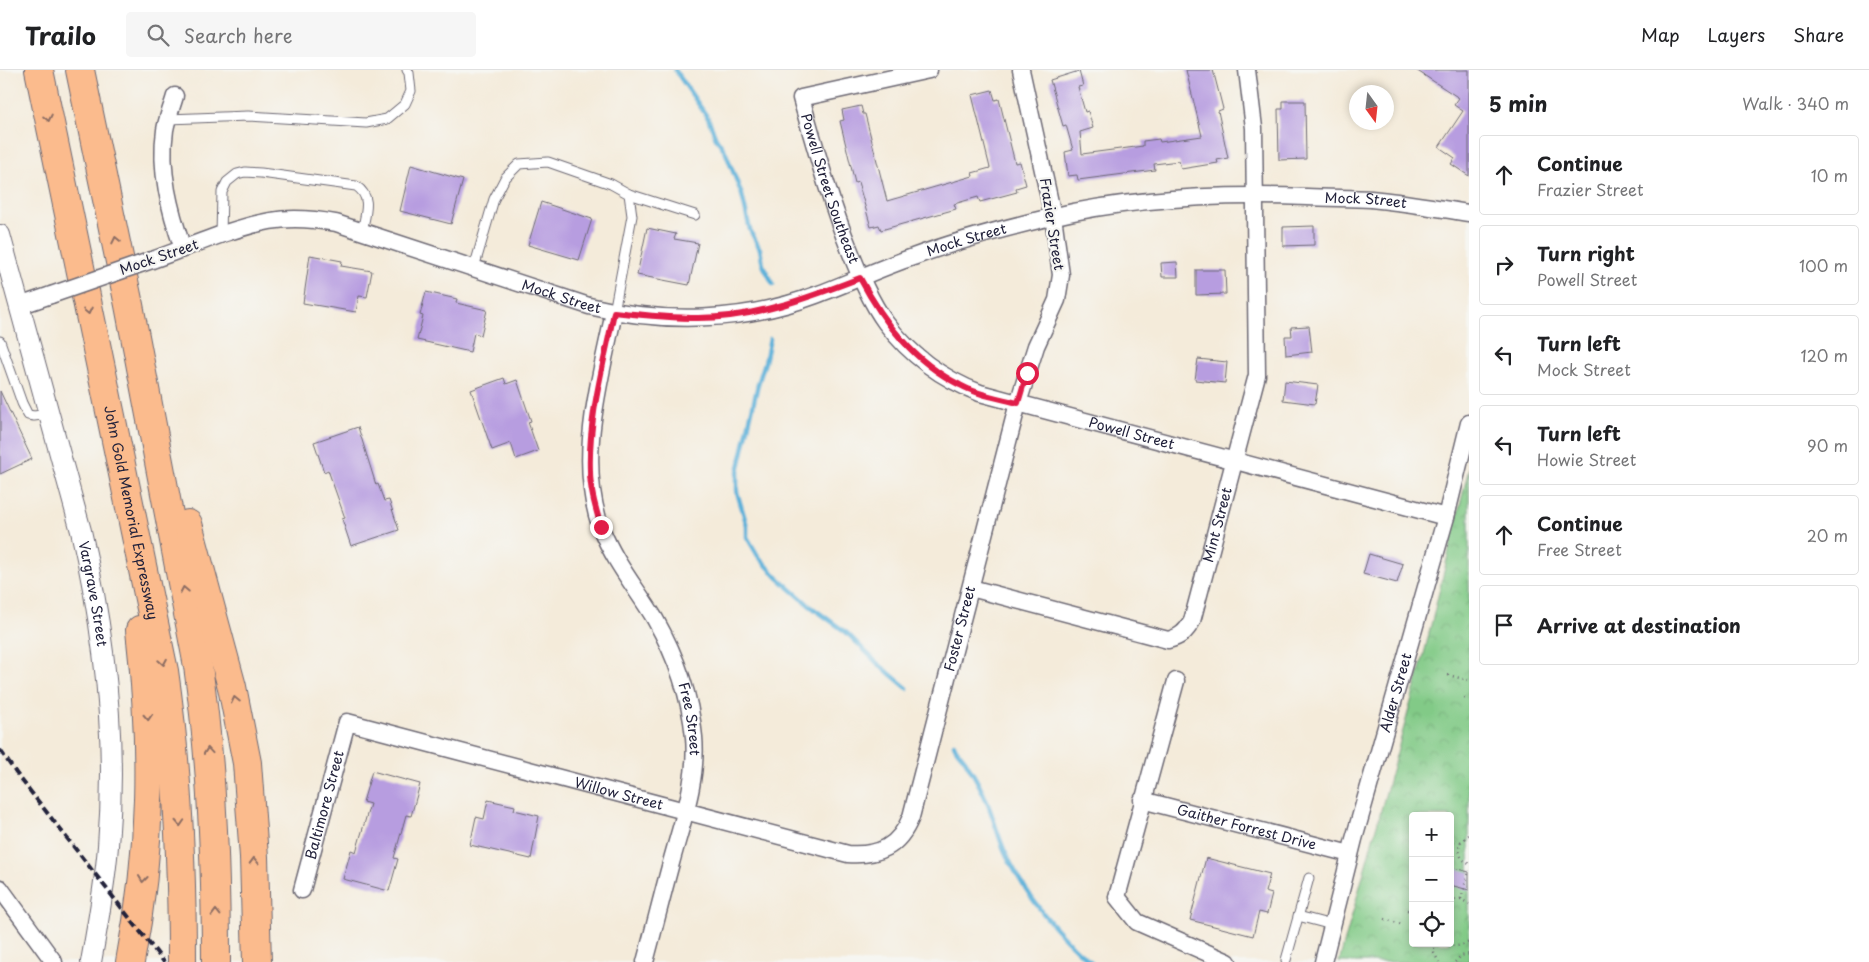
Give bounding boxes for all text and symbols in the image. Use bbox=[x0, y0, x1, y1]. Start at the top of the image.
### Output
search box bbox=[126, 12, 476, 57]
text: Trailo bbox=[25, 17, 96, 53]
icon: search bbox=[144, 21, 172, 49]
text: Search here bbox=[184, 21, 292, 49]
text: Map bbox=[1641, 21, 1680, 48]
text: Layers bbox=[1708, 21, 1765, 48]
text: Share bbox=[1793, 21, 1844, 48]
north arrow bbox=[1349, 85, 1394, 130]
text: 5 min bbox=[1489, 87, 1547, 119]
text: Walk · 340 m bbox=[1742, 91, 1849, 115]
street label: Powell Street Southeast bbox=[796, 111, 865, 267]
one-way arrow bbox=[42, 113, 53, 122]
text: Continue bbox=[1537, 149, 1623, 177]
icon: ahead bbox=[1490, 161, 1518, 189]
text: 10 m bbox=[1811, 163, 1848, 187]
street label: Frazier Street bbox=[1035, 176, 1070, 272]
text: Frazier Street bbox=[1537, 177, 1644, 201]
street label: Mock Street bbox=[1324, 187, 1408, 213]
street label: Mock Street bbox=[924, 217, 1009, 261]
street label: Mock Street bbox=[117, 233, 201, 280]
one-way arrow bbox=[111, 236, 121, 245]
text: Turn right bbox=[1537, 239, 1635, 267]
icon: right bbox=[1490, 251, 1518, 279]
text: 100 m bbox=[1799, 253, 1848, 277]
text: Powell Street bbox=[1537, 267, 1637, 291]
street label: Mock Street bbox=[519, 274, 603, 318]
one-way arrow bbox=[82, 307, 93, 316]
text: Turn left bbox=[1537, 329, 1621, 357]
icon: left bbox=[1490, 341, 1518, 369]
text: 120 m bbox=[1801, 343, 1848, 367]
text: Mock Street bbox=[1537, 357, 1631, 381]
route start bbox=[1016, 362, 1039, 385]
street label: John Gold Memorial Expressway bbox=[99, 403, 164, 621]
street label: Powell Street bbox=[1087, 411, 1177, 454]
text: Turn left bbox=[1537, 419, 1621, 447]
icon: left bbox=[1490, 431, 1518, 459]
text: 90 m bbox=[1807, 433, 1848, 457]
text: Howie Street bbox=[1537, 447, 1636, 471]
street label: Mint Street bbox=[1197, 484, 1237, 564]
text: Continue bbox=[1537, 509, 1623, 537]
route end bbox=[590, 516, 613, 539]
icon: ahead bbox=[1490, 521, 1518, 549]
text: 20 m bbox=[1807, 523, 1848, 547]
text: Free Street bbox=[1537, 537, 1622, 561]
street label: Vargrave Street bbox=[74, 539, 113, 648]
street label: Foster Street bbox=[938, 583, 980, 673]
one-way arrow bbox=[180, 586, 190, 595]
icon: arrive bbox=[1490, 611, 1518, 639]
text: Arrive at destination bbox=[1537, 611, 1741, 639]
street label: Alder Street bbox=[1374, 650, 1417, 735]
one-way arrow bbox=[157, 657, 167, 666]
street label: Free Street bbox=[673, 679, 706, 756]
one-way arrow bbox=[230, 695, 241, 704]
one-way arrow bbox=[142, 713, 153, 721]
one-way arrow bbox=[203, 747, 214, 755]
street label: Baltimore Street bbox=[300, 748, 349, 862]
street label: Willow Street bbox=[572, 771, 666, 815]
street label: Gaither Forrest Drive bbox=[1175, 798, 1319, 855]
map controls bbox=[1409, 812, 1454, 947]
button: + bbox=[1409, 812, 1454, 857]
one-way arrow bbox=[174, 820, 185, 828]
one-way arrow bbox=[249, 857, 260, 865]
button: − bbox=[1409, 857, 1454, 902]
one-way arrow bbox=[137, 876, 148, 884]
button: locate bbox=[1409, 902, 1454, 947]
one-way arrow bbox=[211, 909, 221, 917]

